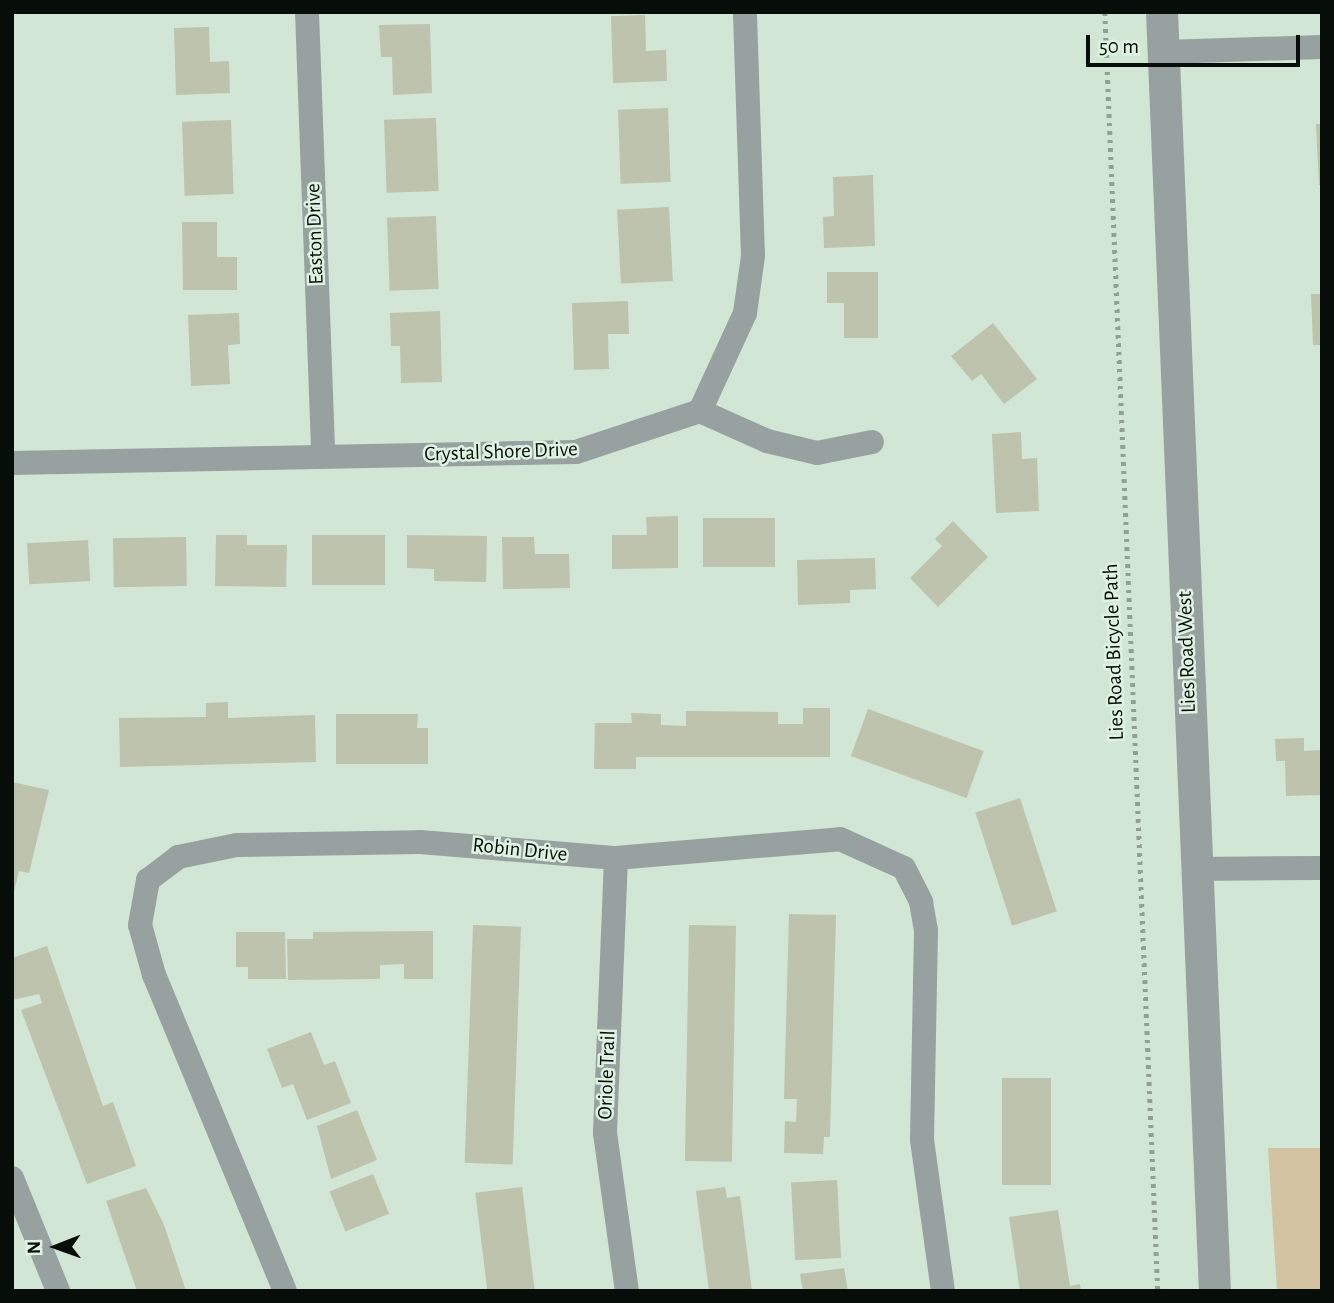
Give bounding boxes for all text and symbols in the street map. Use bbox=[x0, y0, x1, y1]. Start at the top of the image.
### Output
scale bar bbox=[1089, 21, 1302, 65]
text: 50 m bbox=[1099, 36, 1139, 57]
street label: Easton Drive bbox=[301, 183, 329, 285]
street label: Crystal Shore Drive bbox=[424, 437, 578, 467]
street label: Lies Road Bicycle Path bbox=[1098, 563, 1130, 741]
street label: Lies Road West bbox=[1172, 591, 1202, 713]
street label: Robin Drive bbox=[471, 833, 569, 867]
street label: Oriole Trail bbox=[593, 1030, 621, 1120]
north arrow bbox=[21, 1212, 91, 1282]
text: N bbox=[25, 1241, 44, 1254]

